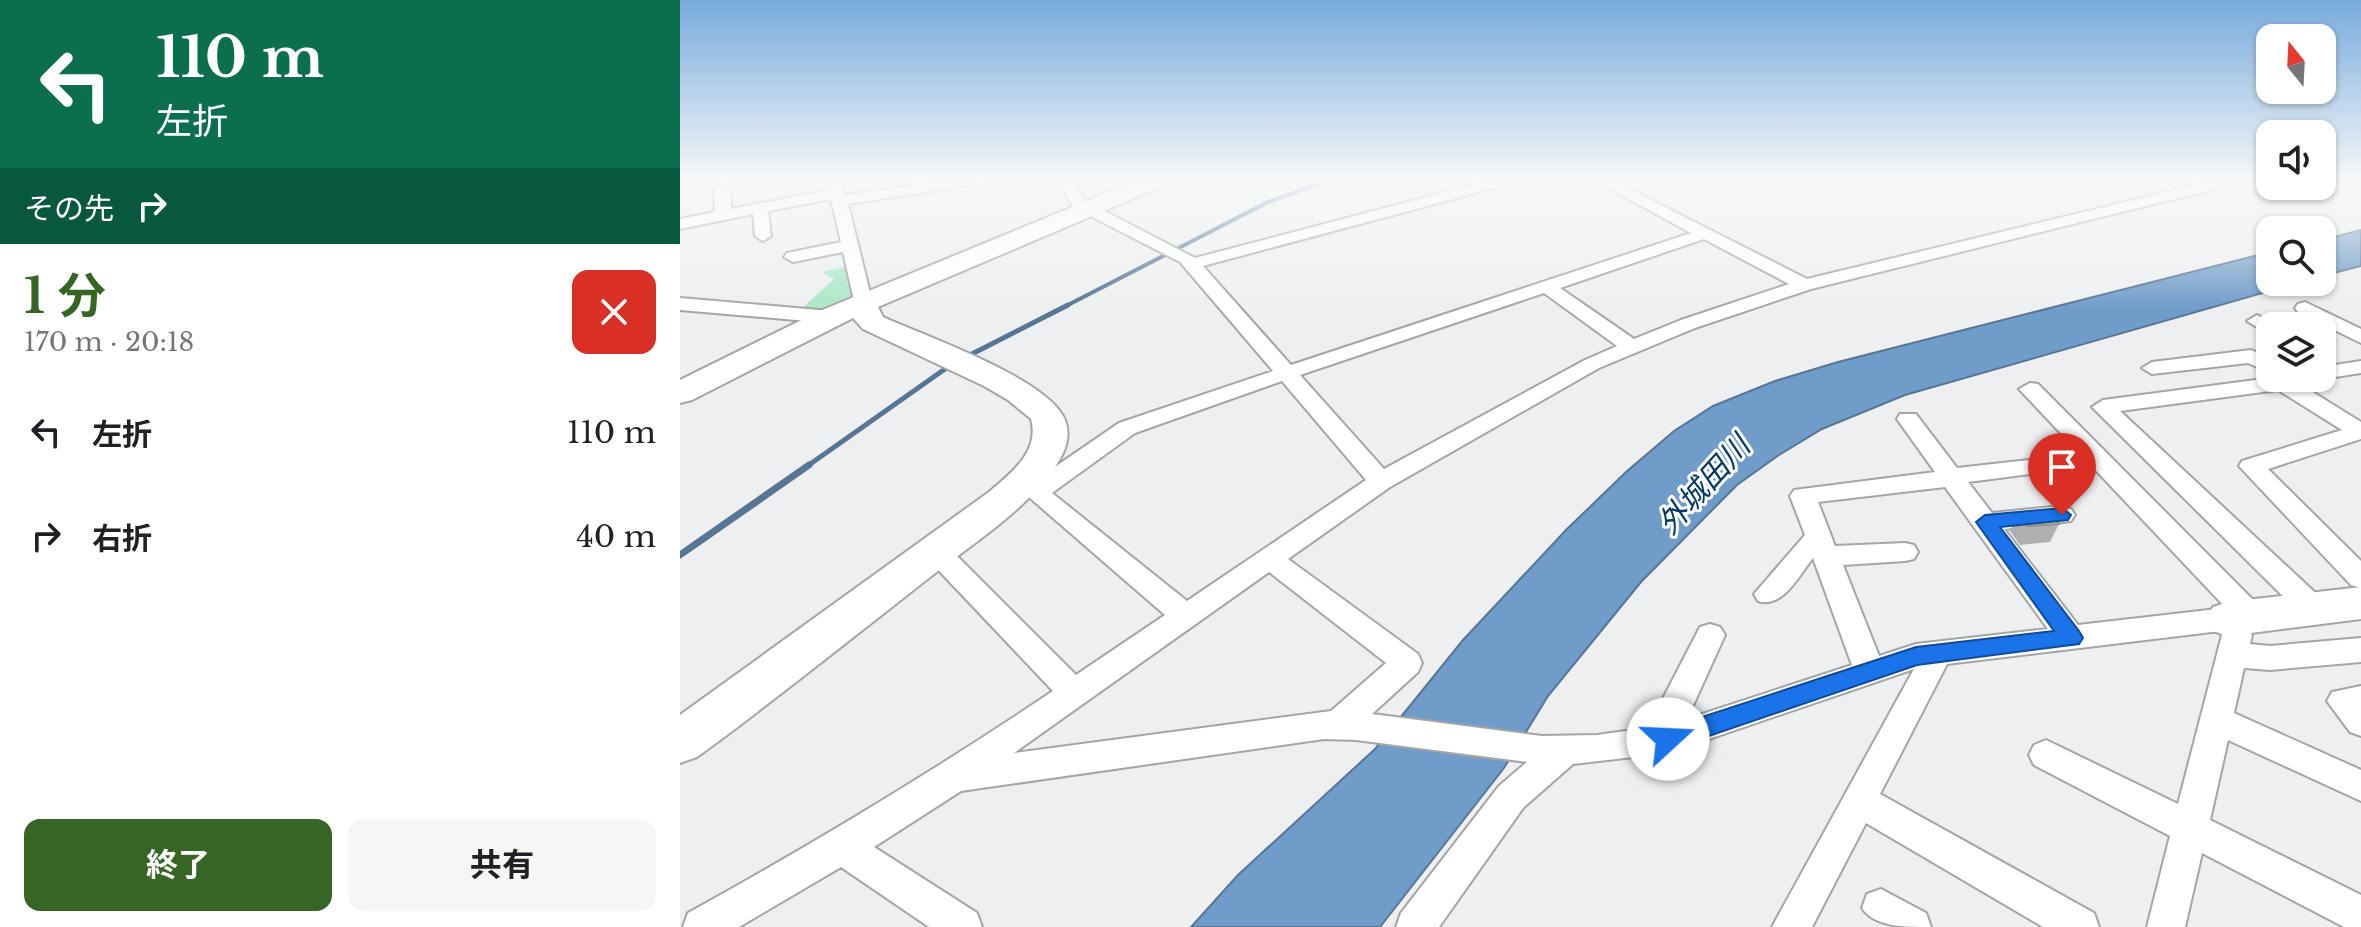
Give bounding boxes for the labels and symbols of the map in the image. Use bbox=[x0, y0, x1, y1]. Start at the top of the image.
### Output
north arrow bbox=[2256, 24, 2336, 104]
water label: 外城田川 bbox=[1650, 425, 1760, 542]
pin bbox=[2028, 433, 2096, 515]
position arrow bbox=[1626, 697, 1710, 781]

